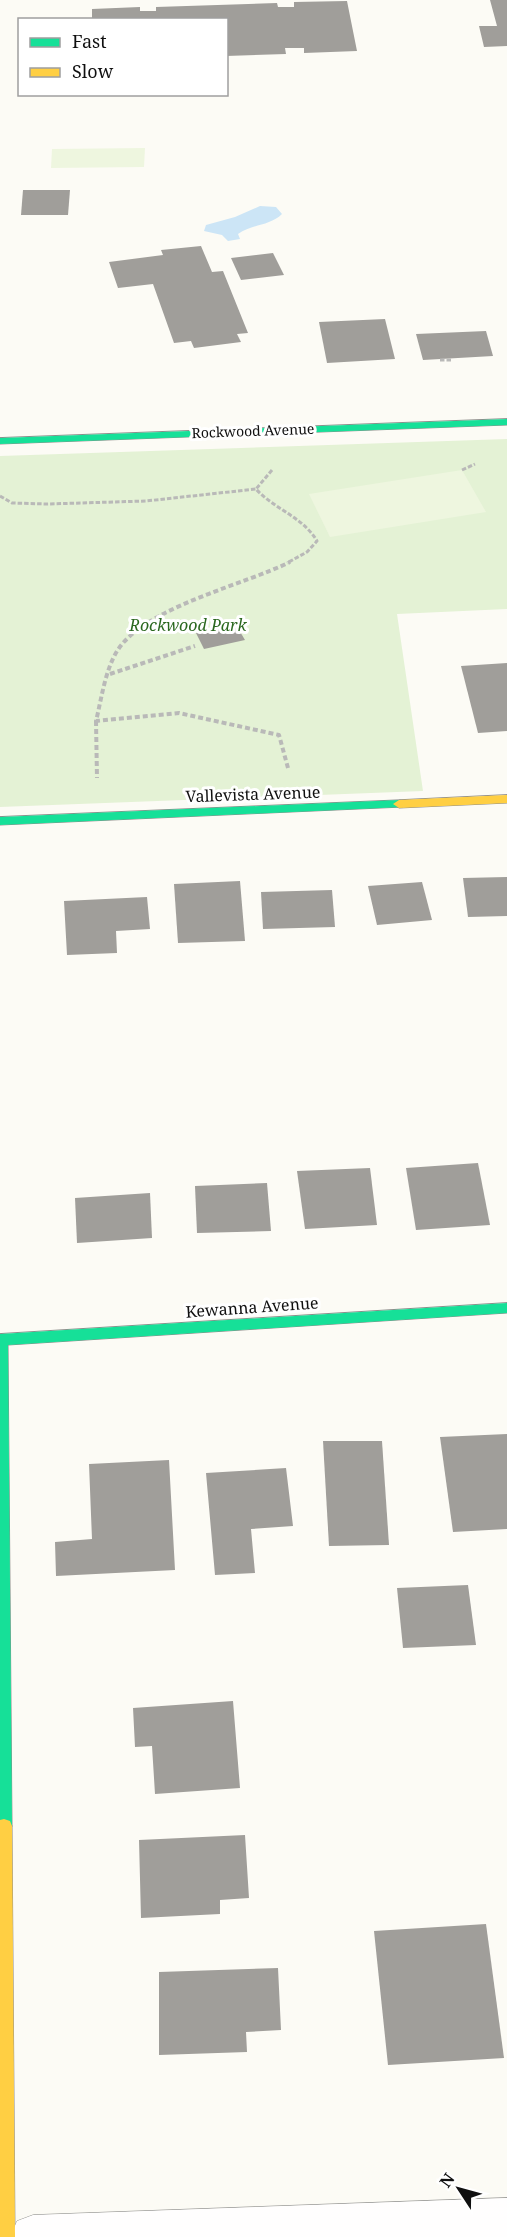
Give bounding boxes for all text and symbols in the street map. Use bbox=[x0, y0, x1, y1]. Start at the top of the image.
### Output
legend bbox=[18, 18, 228, 96]
text: Fast bbox=[72, 29, 107, 53]
text: Slow bbox=[72, 59, 114, 83]
street label: Rockwood Avenue bbox=[191, 419, 315, 442]
park label: Rockwood Park bbox=[128, 614, 248, 636]
street label: Vallevista Avenue bbox=[185, 781, 321, 807]
street label: Kewanna Avenue bbox=[185, 1291, 319, 1323]
north arrow bbox=[429, 2159, 489, 2219]
text: N bbox=[434, 2168, 460, 2192]

